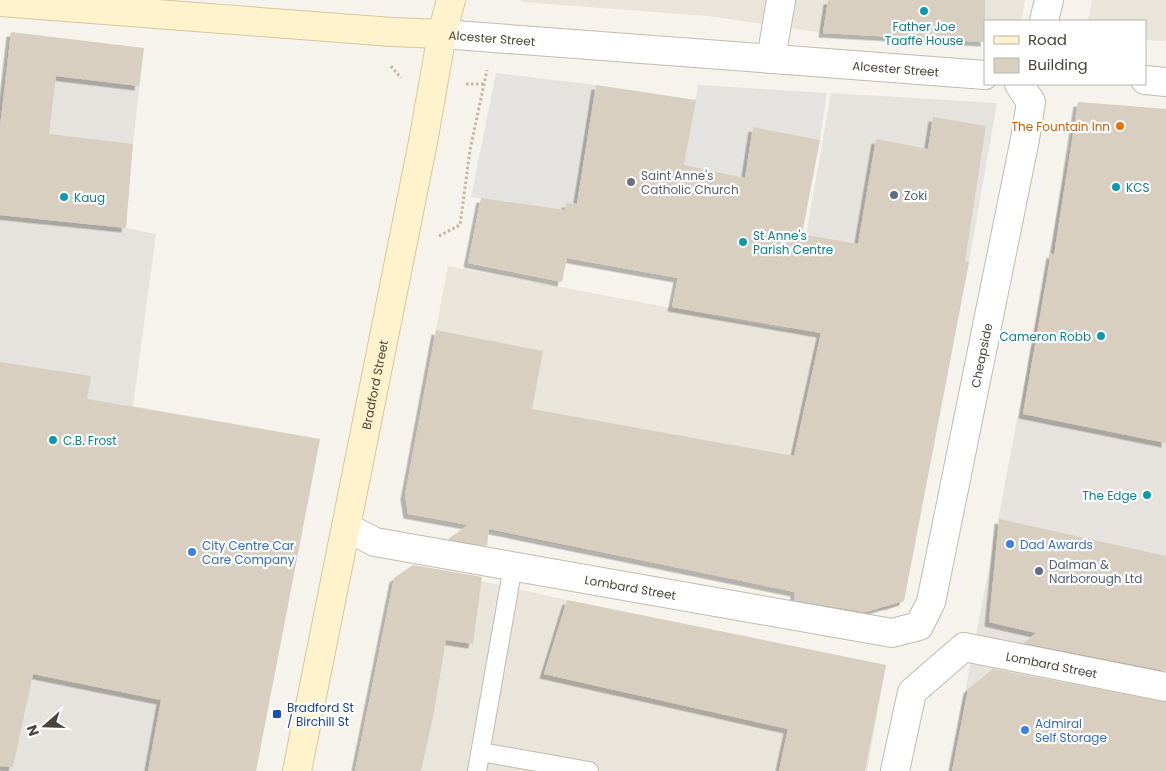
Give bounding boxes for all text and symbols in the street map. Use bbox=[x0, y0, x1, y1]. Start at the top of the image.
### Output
marker: Father Joe Taaffe House bbox=[918, 5, 930, 17]
place label: Father Joe Taaffe House bbox=[885, 18, 963, 49]
legend bbox=[984, 20, 1146, 85]
street label: Alcester Street bbox=[448, 26, 536, 50]
text: Road bbox=[1028, 29, 1067, 50]
text: Building bbox=[1028, 54, 1088, 75]
street label: Alcester Street bbox=[852, 57, 940, 80]
place label: The Fountain Inn bbox=[1011, 118, 1110, 135]
marker: The Fountain Inn bbox=[1114, 120, 1126, 132]
place label: Saint Anne's Catholic Church bbox=[641, 167, 739, 198]
marker: Saint Anne's Catholic Church bbox=[625, 176, 637, 188]
place label: KCS bbox=[1126, 179, 1150, 196]
marker: KCS bbox=[1110, 181, 1122, 193]
place label: Zoki bbox=[904, 187, 927, 204]
place label: Kaug bbox=[74, 189, 105, 206]
marker: Zoki bbox=[888, 189, 900, 201]
marker: Kaug bbox=[58, 191, 70, 203]
place label: St Anne's Parish Centre bbox=[753, 227, 833, 258]
marker: St Anne's Parish Centre bbox=[737, 236, 749, 248]
street label: Cheapside bbox=[966, 322, 996, 389]
place label: Cameron Robb bbox=[1000, 328, 1091, 345]
marker: Cameron Robb bbox=[1095, 330, 1107, 342]
street label: Bradford Street bbox=[357, 339, 392, 431]
place label: C.B. Frost bbox=[63, 432, 117, 449]
marker: C.B. Frost bbox=[47, 434, 59, 446]
place label: The Edge bbox=[1082, 487, 1137, 504]
marker: The Edge bbox=[1141, 489, 1153, 501]
place label: Dad Awards bbox=[1020, 536, 1093, 553]
place label: City Centre Car Care Company bbox=[202, 537, 295, 568]
marker: Dad Awards bbox=[1004, 538, 1016, 550]
marker: City Centre Car Care Company bbox=[186, 546, 198, 558]
place label: Dalman & Narborough Ltd bbox=[1049, 556, 1142, 587]
marker: Dalman & Narborough Ltd bbox=[1033, 565, 1045, 577]
street label: Lombard Street bbox=[583, 571, 677, 603]
street label: Lombard Street bbox=[1005, 647, 1099, 682]
place label: Bradford St / Birchill St bbox=[287, 699, 354, 730]
north arrow bbox=[20, 701, 70, 751]
marker: Bradford St / Birchill St bbox=[271, 708, 283, 720]
place label: Admiral Self Storage bbox=[1035, 715, 1107, 746]
text: N bbox=[22, 722, 44, 739]
marker: Admiral Self Storage bbox=[1019, 724, 1031, 736]

